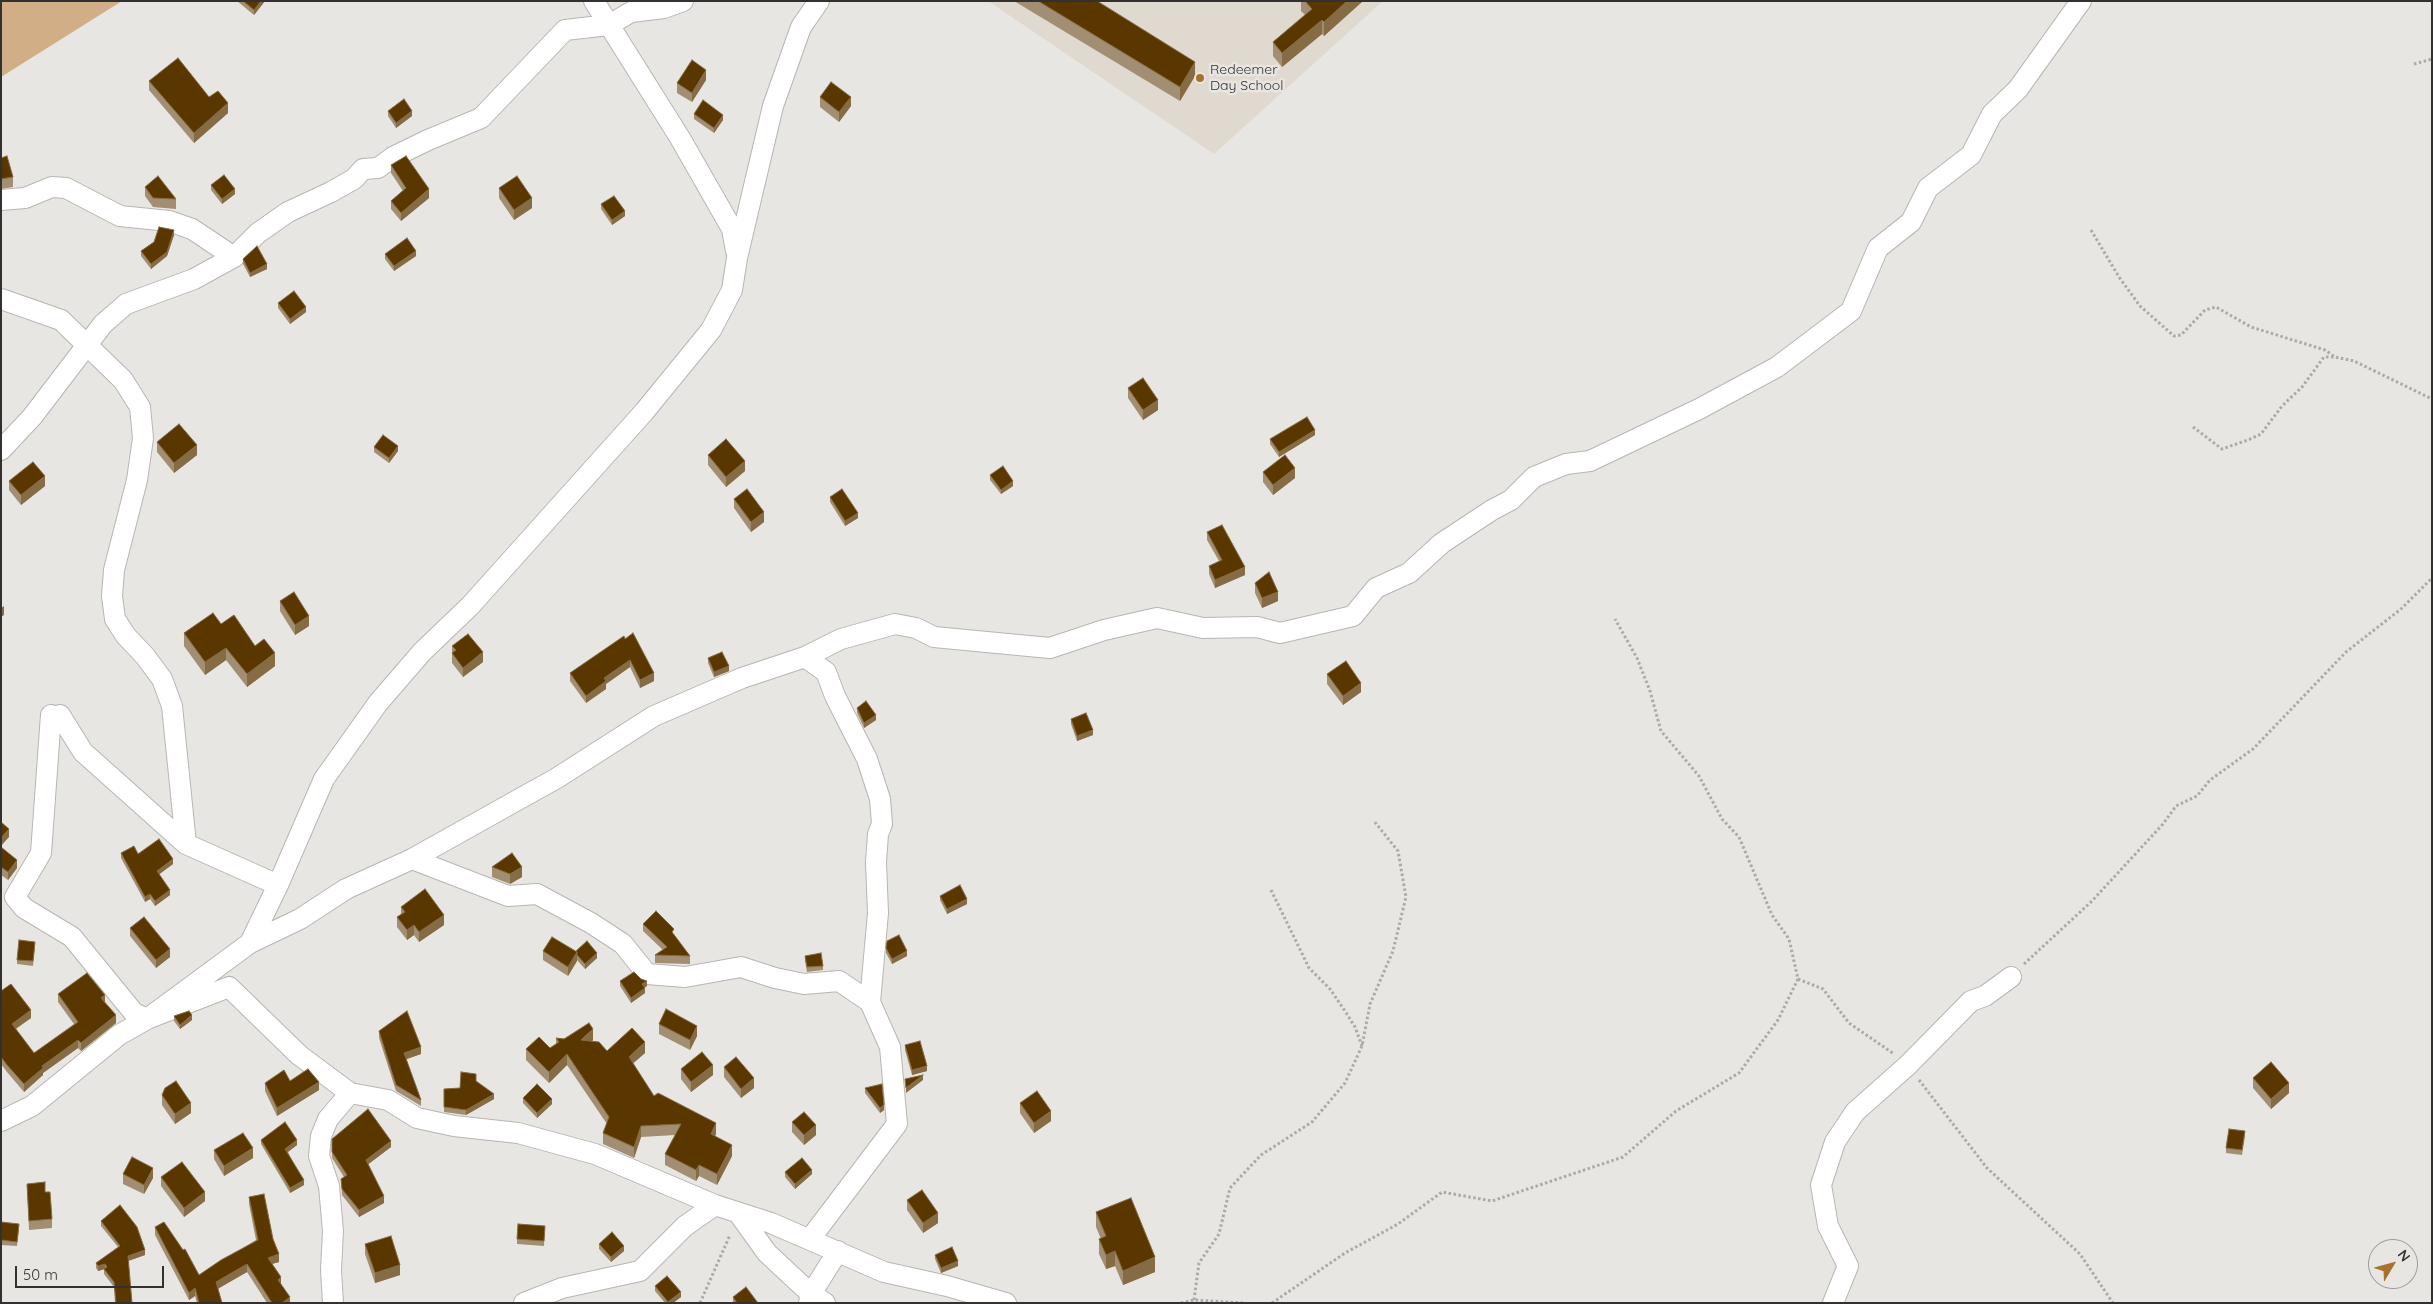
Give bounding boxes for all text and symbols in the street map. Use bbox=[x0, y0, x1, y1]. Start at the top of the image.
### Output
place label: Redeemer Day School bbox=[1210, 62, 1284, 94]
marker: Redeemer Day School bbox=[1194, 72, 1206, 84]
north arrow bbox=[2368, 1239, 2418, 1289]
text: N bbox=[2394, 1246, 2414, 1265]
scale bar bbox=[18, 1256, 166, 1288]
text: 50 m bbox=[23, 1265, 58, 1284]

